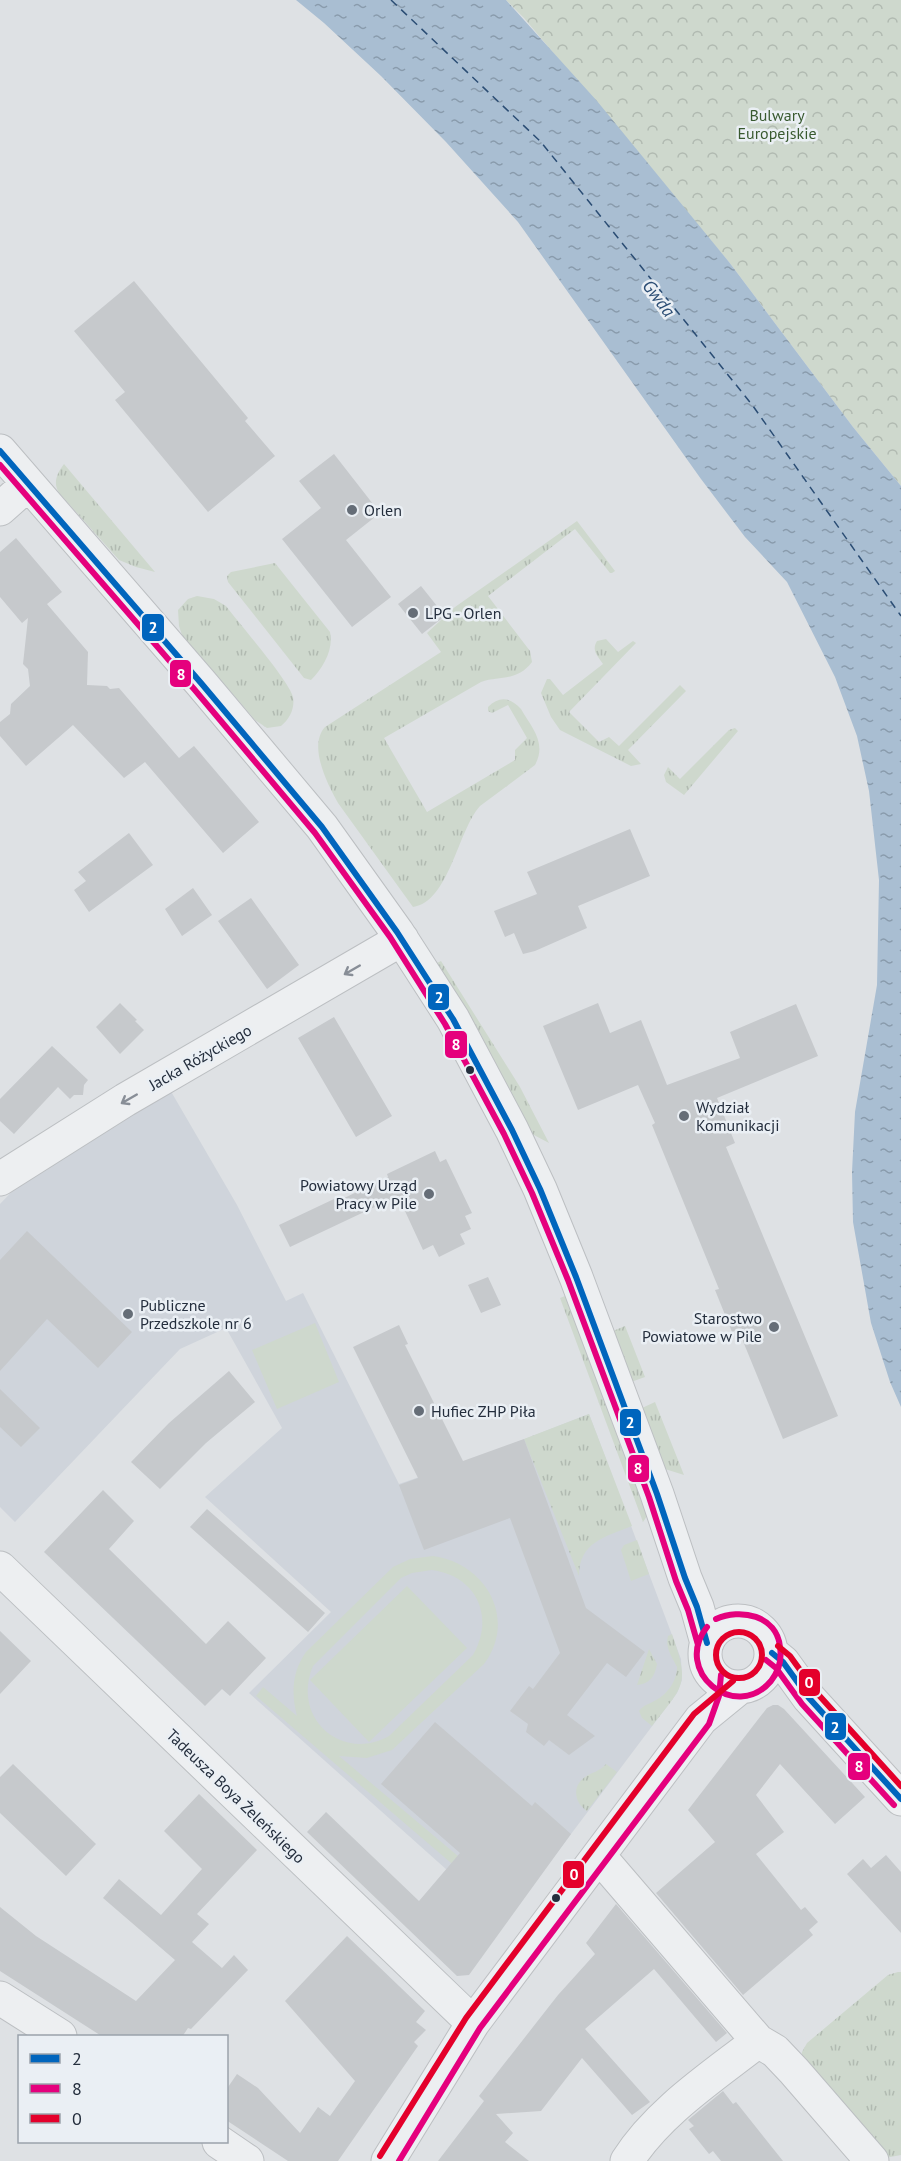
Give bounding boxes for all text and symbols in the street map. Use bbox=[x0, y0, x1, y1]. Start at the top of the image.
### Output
park label: Bulwary Europejskie bbox=[737, 105, 817, 143]
water label: Gwda bbox=[638, 275, 681, 321]
place label: Orlen bbox=[364, 500, 402, 520]
marker: Orlen bbox=[345, 503, 359, 517]
place label: LPG - Orlen bbox=[425, 603, 501, 623]
marker: LPG - Orlen bbox=[406, 606, 420, 620]
line badge: 2 bbox=[141, 613, 165, 642]
text: 2 bbox=[148, 617, 158, 637]
line badge: 8 bbox=[169, 659, 192, 688]
text: 8 bbox=[176, 664, 186, 684]
one-way arrow bbox=[344, 964, 361, 976]
line badge: 2 bbox=[427, 983, 450, 1011]
text: 2 bbox=[434, 987, 444, 1007]
street label: Jacka Różyckiego bbox=[144, 1020, 255, 1095]
line badge: 8 bbox=[444, 1030, 468, 1059]
text: 8 bbox=[451, 1034, 461, 1054]
unlabelled marker bbox=[464, 1064, 476, 1076]
one-way arrow bbox=[121, 1093, 138, 1105]
place label: Wydział Komunikacji bbox=[696, 1097, 780, 1135]
marker: Wydział Komunikacji bbox=[677, 1109, 691, 1123]
place label: Powiatowy Urząd Pracy w Pile bbox=[300, 1175, 417, 1213]
marker: Powiatowy Urząd Pracy w Pile bbox=[422, 1187, 436, 1201]
place label: Publiczne Przedszkole nr 6 bbox=[140, 1295, 252, 1333]
marker: Publiczne Przedszkole nr 6 bbox=[121, 1307, 135, 1321]
place label: Starostwo Powiatowe w Pile bbox=[642, 1308, 762, 1346]
marker: Starostwo Powiatowe w Pile bbox=[767, 1320, 781, 1334]
place label: Hufiec ZHP Piła bbox=[431, 1401, 536, 1421]
marker: Hufiec ZHP Piła bbox=[412, 1404, 426, 1418]
line badge: 2 bbox=[619, 1408, 642, 1437]
text: 2 bbox=[625, 1412, 635, 1432]
line badge: 8 bbox=[627, 1454, 650, 1483]
text: 8 bbox=[633, 1458, 643, 1478]
line badge: 0 bbox=[798, 1668, 821, 1697]
text: 0 bbox=[804, 1672, 814, 1692]
line badge: 2 bbox=[824, 1712, 847, 1741]
text: 2 bbox=[830, 1717, 840, 1737]
street label: Tadeusza Boya Żeleńskiego bbox=[163, 1725, 309, 1867]
line badge: 8 bbox=[847, 1752, 871, 1781]
text: 8 bbox=[854, 1756, 864, 1776]
line badge: 0 bbox=[562, 1860, 585, 1889]
text: 0 bbox=[569, 1864, 579, 1884]
unlabelled marker bbox=[550, 1892, 562, 1904]
legend bbox=[18, 2035, 228, 2143]
text: 2 bbox=[72, 2047, 82, 2070]
text: 8 bbox=[72, 2077, 82, 2100]
text: 0 bbox=[72, 2107, 82, 2130]

